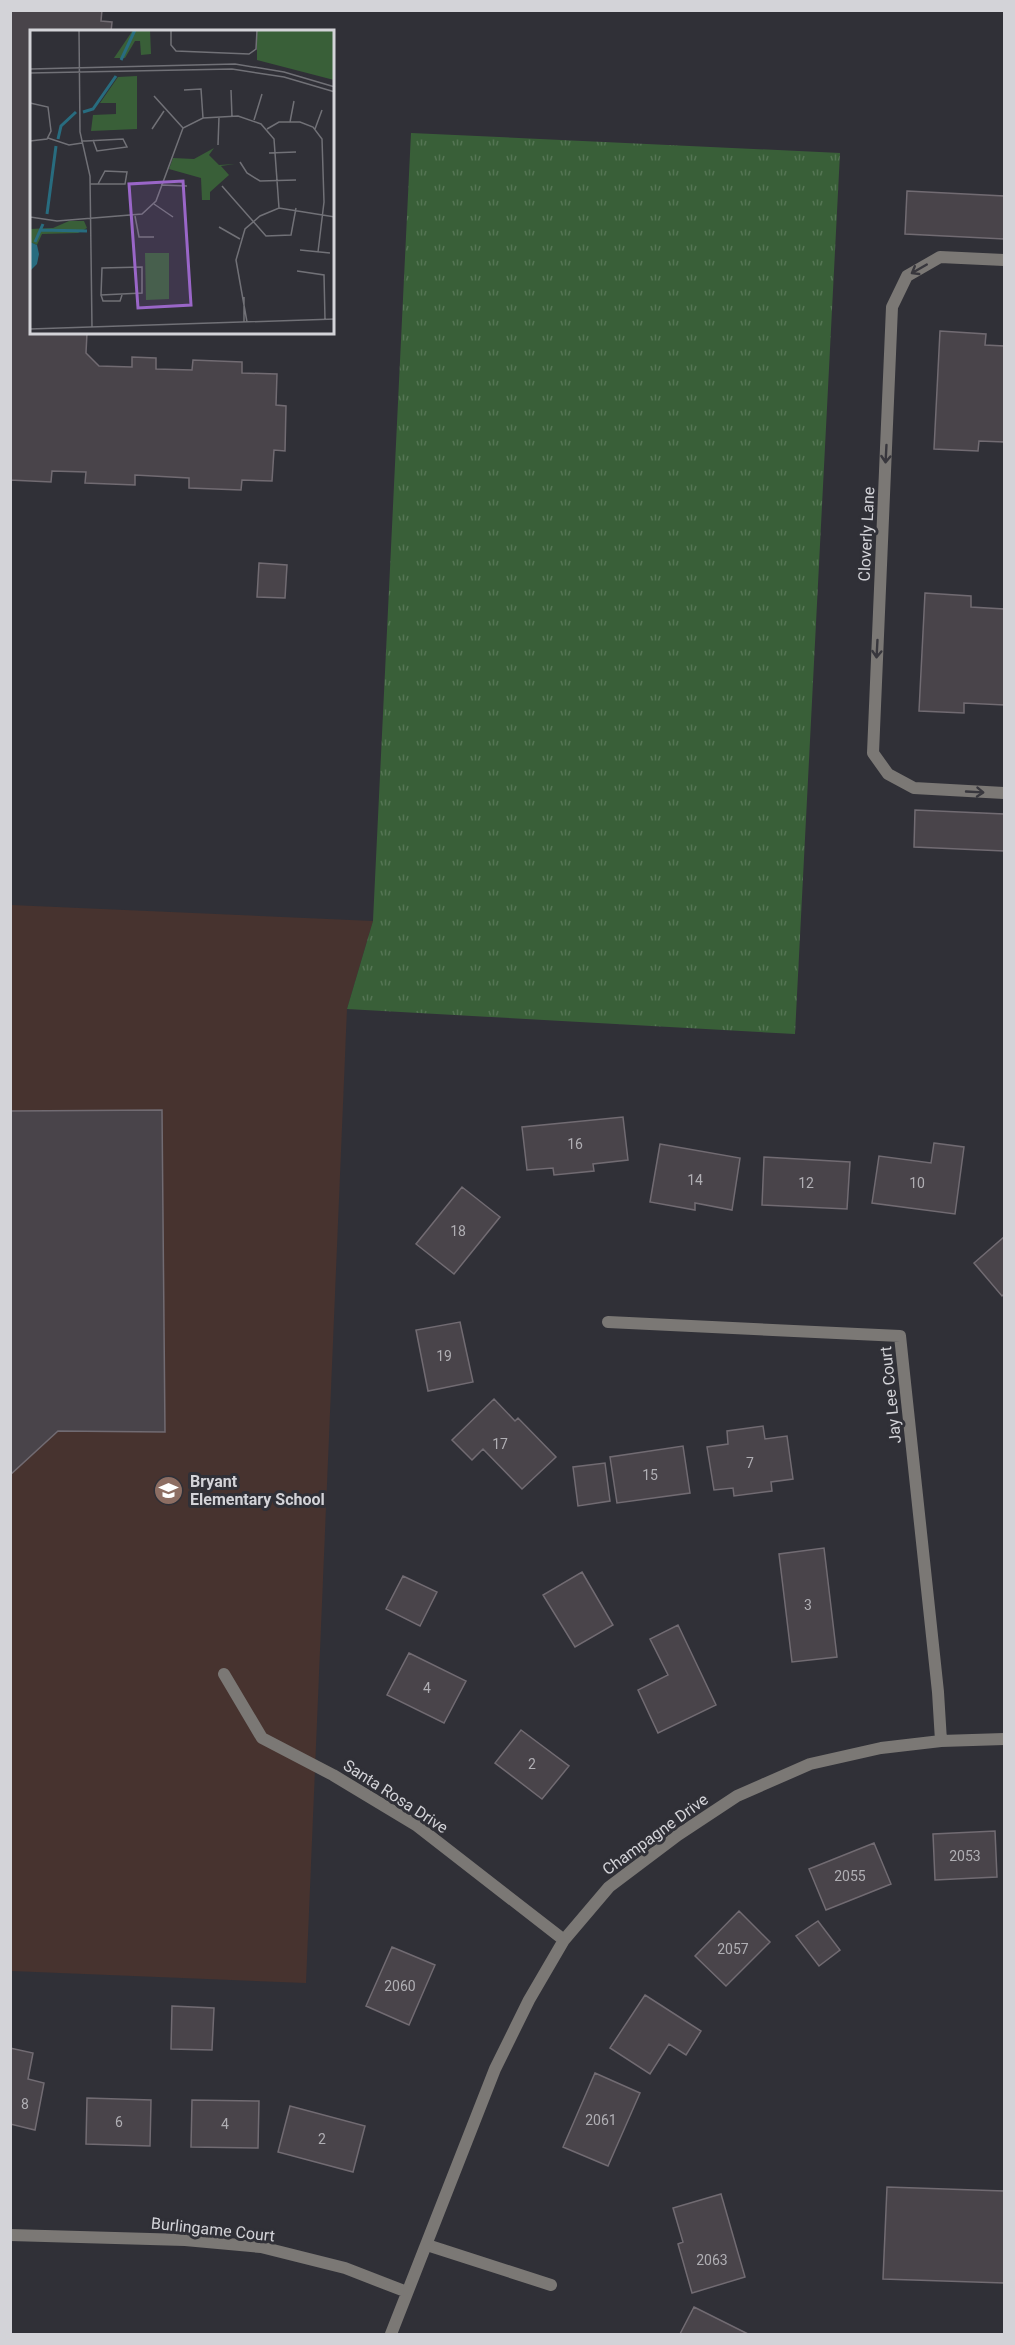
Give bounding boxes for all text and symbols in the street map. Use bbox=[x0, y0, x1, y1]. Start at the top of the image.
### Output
inset map bbox=[30, 30, 334, 334]
one-way arrow bbox=[911, 263, 928, 275]
one-way arrow bbox=[880, 443, 891, 463]
street label: Cloverly Lane bbox=[855, 486, 878, 582]
one-way arrow bbox=[872, 638, 883, 658]
one-way arrow bbox=[964, 786, 984, 797]
house number: 16 bbox=[567, 1136, 583, 1152]
house number: 14 bbox=[687, 1172, 703, 1188]
house number: 12 bbox=[798, 1175, 814, 1191]
house number: 10 bbox=[909, 1175, 925, 1191]
house number: 18 bbox=[450, 1223, 466, 1239]
street label: Jay Lee Court bbox=[876, 1345, 905, 1445]
house number: 19 bbox=[436, 1348, 452, 1364]
house number: 17 bbox=[492, 1436, 508, 1452]
house number: 7 bbox=[746, 1455, 754, 1471]
house number: 15 bbox=[642, 1467, 658, 1483]
place label: Bryant Elementary School bbox=[190, 1472, 325, 1509]
school or university icon: Bryant Elementary School bbox=[153, 1474, 185, 1506]
house number: 3 bbox=[804, 1597, 812, 1613]
house number: 4 bbox=[423, 1680, 431, 1696]
street label: Santa Rosa Drive bbox=[340, 1756, 452, 1837]
house number: 2 bbox=[528, 1756, 536, 1772]
street label: Champagne Drive bbox=[599, 1790, 712, 1879]
house number: 2053 bbox=[949, 1848, 981, 1864]
house number: 2055 bbox=[834, 1868, 866, 1884]
house number: 2057 bbox=[717, 1941, 749, 1957]
house number: 2060 bbox=[384, 1978, 416, 1994]
house number: 8 bbox=[21, 2096, 29, 2112]
house number: 2061 bbox=[585, 2112, 617, 2128]
house number: 6 bbox=[115, 2114, 123, 2130]
house number: 4 bbox=[221, 2116, 229, 2132]
house number: 2 bbox=[318, 2131, 326, 2147]
street label: Burlingame Court bbox=[150, 2214, 276, 2245]
house number: 2063 bbox=[696, 2252, 728, 2268]

